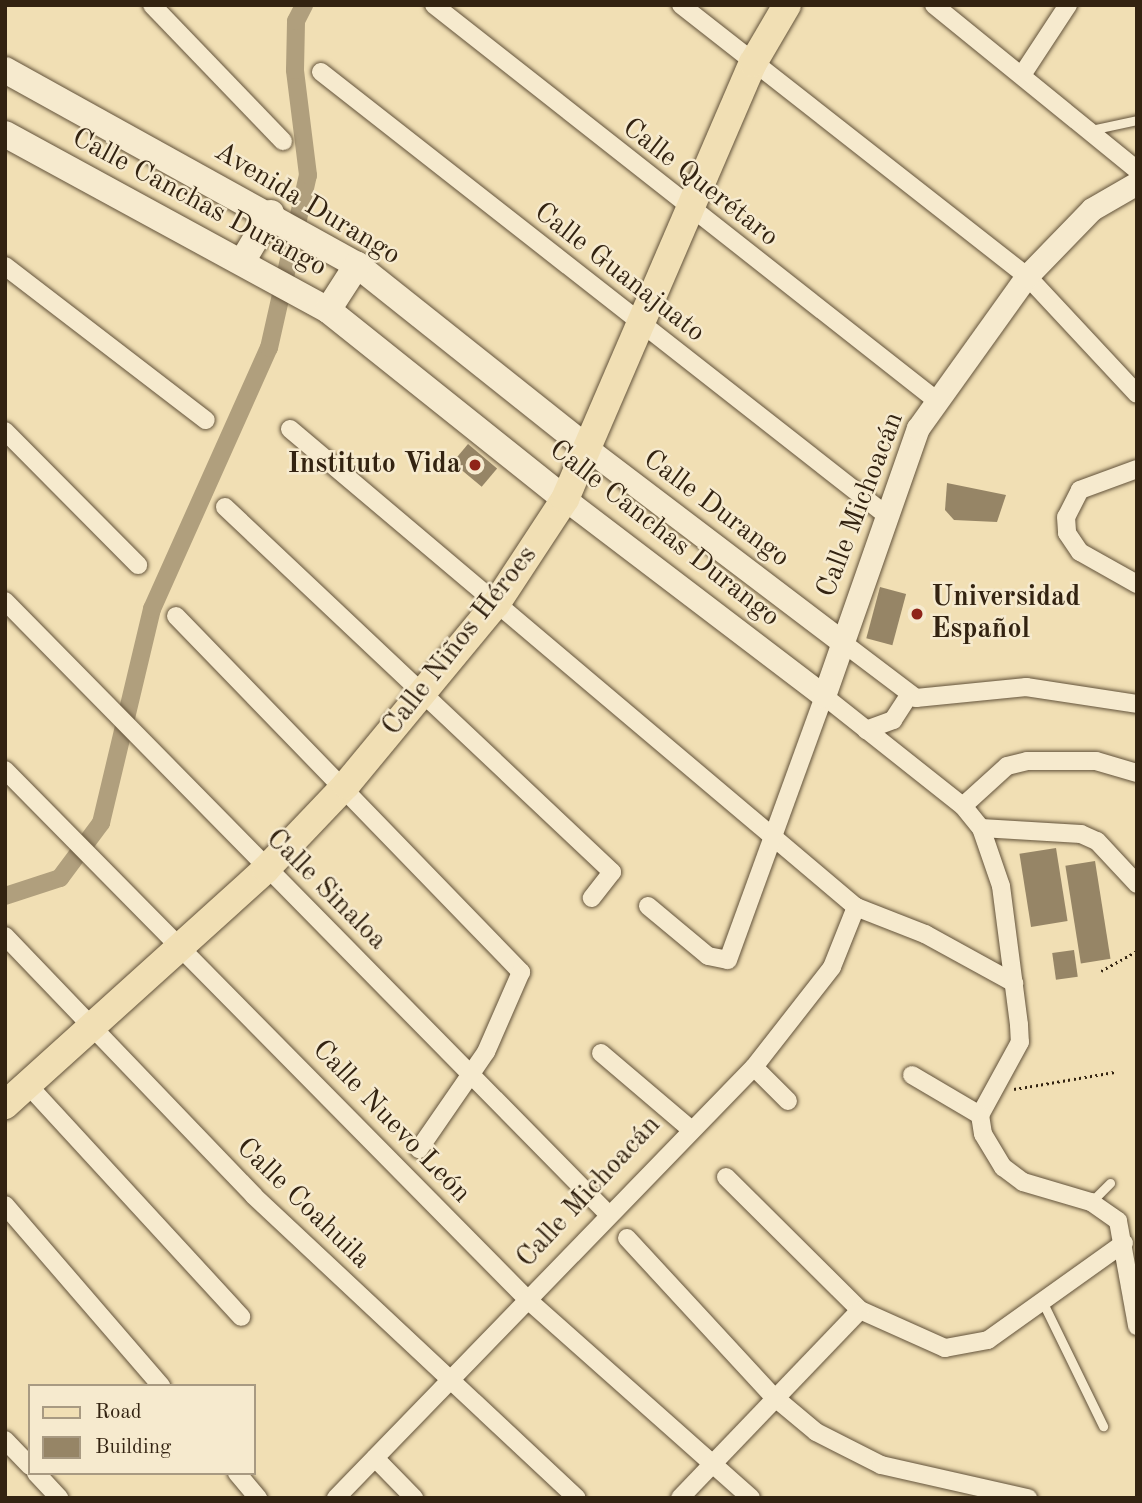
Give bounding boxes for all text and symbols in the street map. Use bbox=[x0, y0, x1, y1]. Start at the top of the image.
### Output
street label: Calle Querétaro bbox=[615, 112, 785, 254]
street label: Calle Canchas Durango bbox=[66, 122, 332, 284]
street label: Avenida Durango bbox=[208, 135, 406, 273]
street label: Calle Guanajuato bbox=[527, 196, 711, 350]
street label: Calle Michoacán bbox=[810, 408, 912, 602]
street label: Calle Canchas Durango bbox=[542, 433, 786, 635]
street label: Calle Durango bbox=[636, 443, 796, 575]
place label: Instituto Vida bbox=[287, 448, 461, 482]
marker: Instituto Vida bbox=[467, 457, 483, 473]
street label: Calle Niños Héroes bbox=[375, 539, 545, 743]
place label: Universidad Español bbox=[931, 581, 1080, 647]
marker: Universidad Español bbox=[909, 606, 925, 622]
street label: Calle Sinaloa bbox=[258, 822, 394, 958]
street label: Calle Nuevo León bbox=[305, 1033, 477, 1211]
street label: Calle Michoacán bbox=[510, 1109, 668, 1275]
street label: Calle Coahuila bbox=[229, 1131, 377, 1277]
legend bbox=[28, 1384, 256, 1475]
text: Road bbox=[95, 1402, 142, 1423]
text: Building bbox=[95, 1437, 171, 1458]

